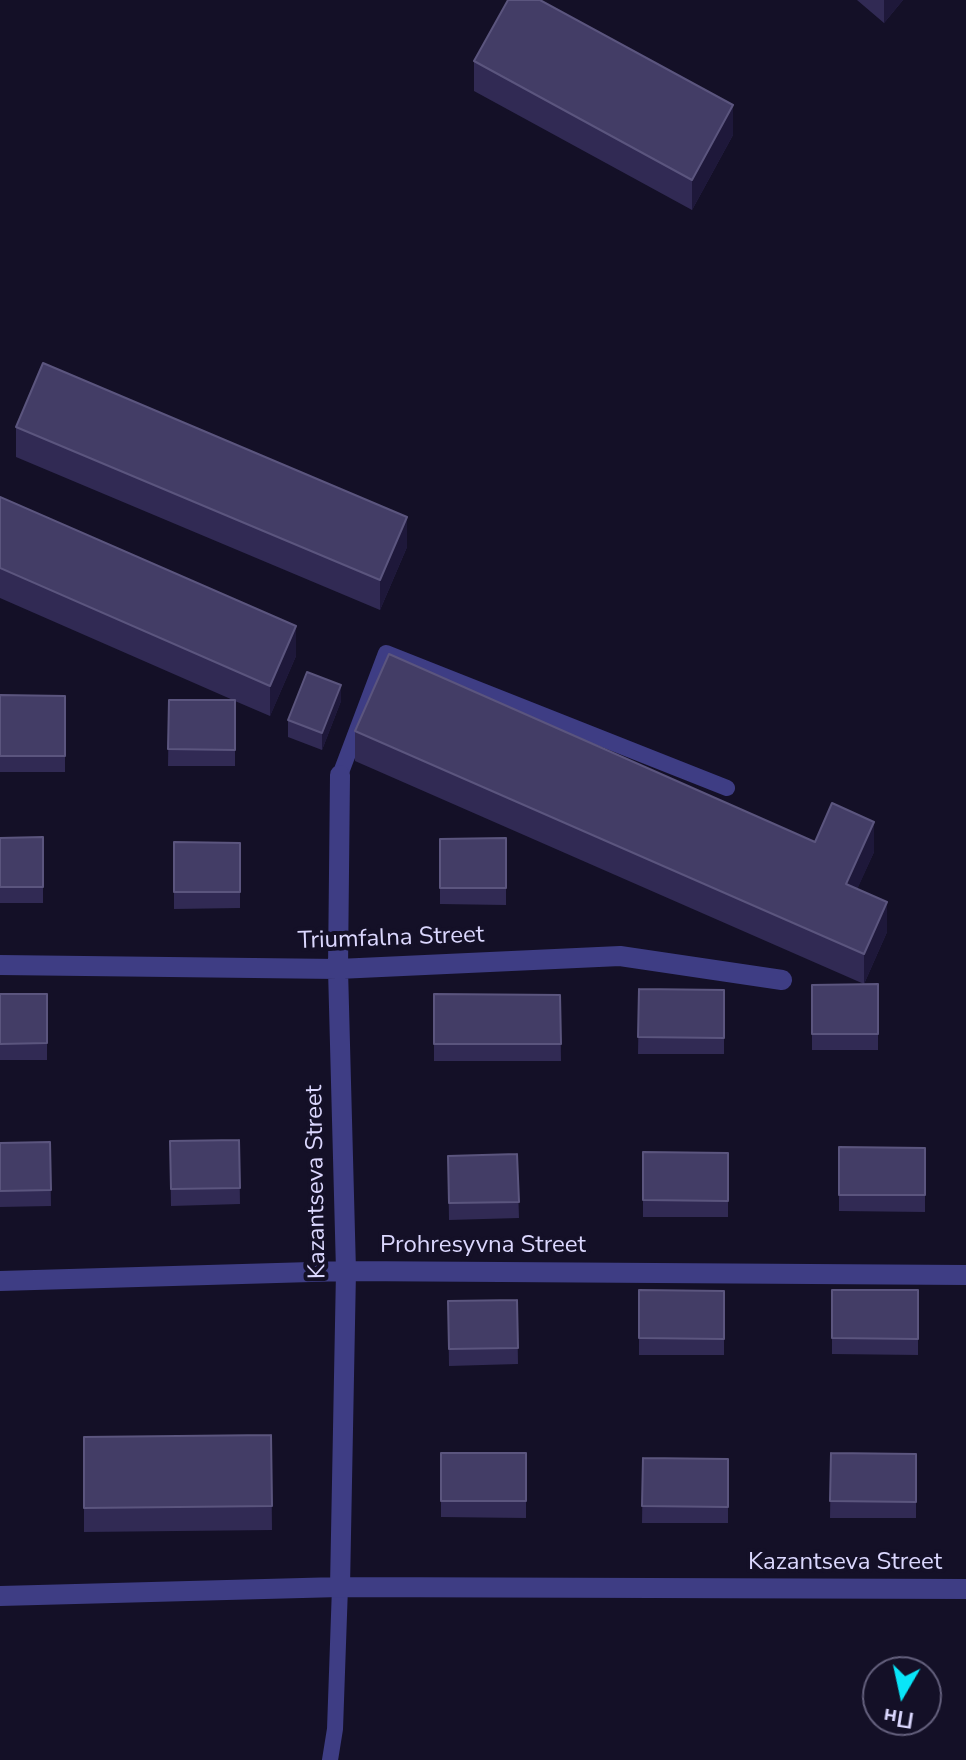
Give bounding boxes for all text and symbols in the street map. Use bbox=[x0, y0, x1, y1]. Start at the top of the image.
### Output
street label: Triumfalna Street bbox=[297, 921, 485, 957]
street label: Kazantseva Street bbox=[301, 1085, 333, 1279]
street label: Prohresyvna Street bbox=[380, 1232, 586, 1260]
street label: Kazantseva Street bbox=[748, 1549, 942, 1577]
north arrow bbox=[862, 1656, 942, 1736]
text: Пн bbox=[881, 1701, 916, 1735]

